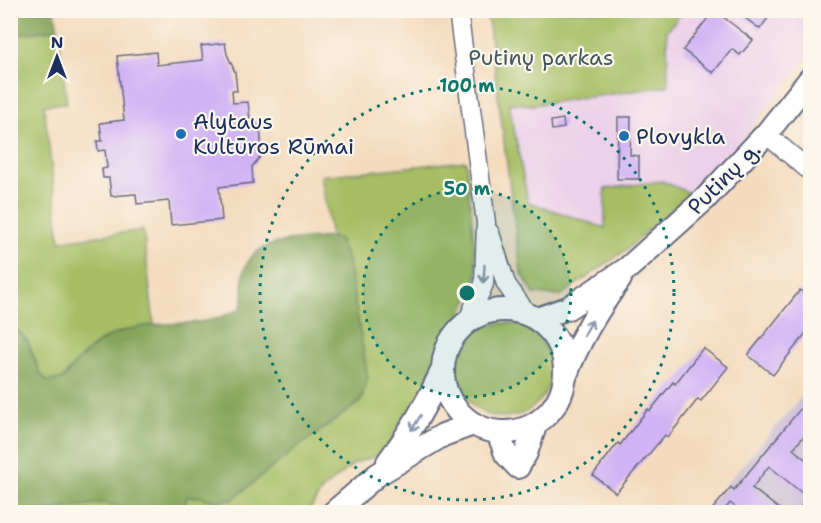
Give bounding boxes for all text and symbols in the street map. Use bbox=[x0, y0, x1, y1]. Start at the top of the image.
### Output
north arrow bbox=[27, 27, 87, 87]
text: N bbox=[51, 32, 63, 53]
park label: Putinų parkas bbox=[468, 43, 614, 72]
text: 100 m bbox=[439, 74, 495, 98]
place label: Alytaus Kultūros Rūmai bbox=[193, 107, 354, 161]
place label: Plovykla bbox=[636, 122, 725, 151]
marker: Alytaus Kultūros Rūmai bbox=[174, 127, 188, 141]
marker: Plovykla bbox=[617, 129, 631, 143]
street label: Putinų g. bbox=[681, 135, 767, 221]
text: 50 m bbox=[444, 177, 491, 201]
one-way arrow bbox=[478, 264, 489, 284]
centre of rings bbox=[457, 283, 477, 303]
one-way arrow bbox=[583, 319, 594, 337]
one-way arrow bbox=[410, 414, 422, 431]

